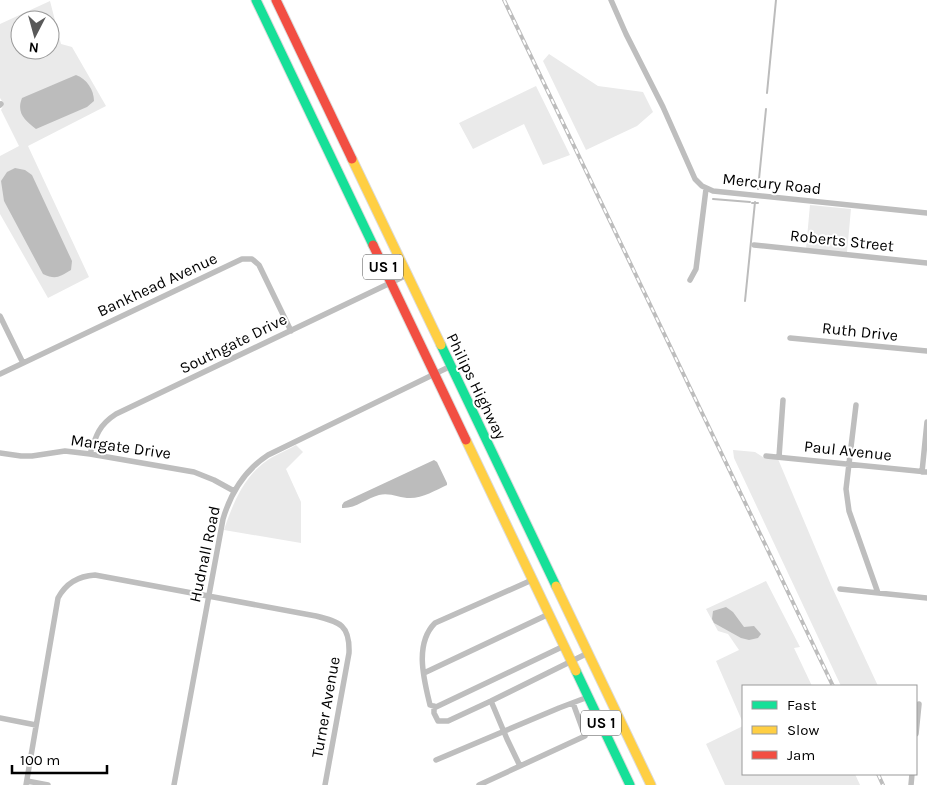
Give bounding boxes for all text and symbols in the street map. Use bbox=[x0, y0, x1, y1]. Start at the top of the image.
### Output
north arrow bbox=[10, 10, 60, 60]
text: N bbox=[28, 38, 40, 56]
street label: Mercury Road bbox=[722, 169, 822, 198]
street label: Roberts Street bbox=[789, 226, 895, 255]
street label: Bankhead Avenue bbox=[94, 248, 220, 321]
road number: US 1 bbox=[363, 254, 403, 280]
street label: Southgate Drive bbox=[176, 309, 290, 378]
street label: Ruth Drive bbox=[821, 318, 899, 345]
street label: Philips Highway bbox=[443, 330, 511, 443]
street label: Margate Drive bbox=[70, 430, 172, 463]
street label: Paul Avenue bbox=[803, 436, 893, 465]
street label: Hudnall Road bbox=[185, 504, 224, 604]
street label: Turner Avenue bbox=[307, 655, 344, 759]
legend bbox=[742, 685, 917, 775]
text: Fast bbox=[787, 696, 817, 714]
road number: US 1 bbox=[581, 710, 621, 736]
text: Slow bbox=[787, 721, 819, 739]
scale bar bbox=[12, 742, 108, 774]
text: Jam bbox=[787, 746, 815, 764]
text: 100 m bbox=[20, 751, 60, 769]

